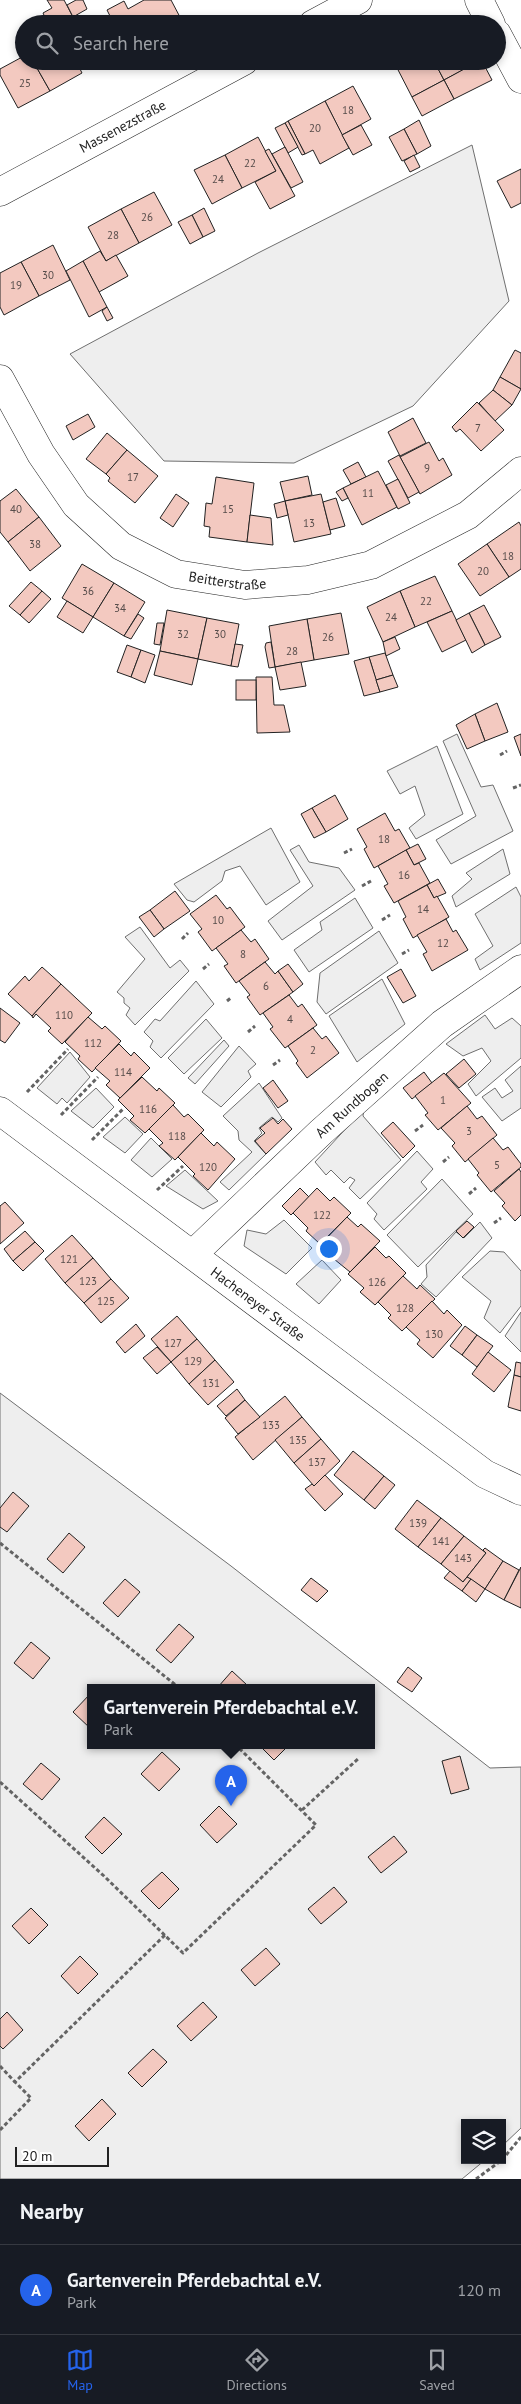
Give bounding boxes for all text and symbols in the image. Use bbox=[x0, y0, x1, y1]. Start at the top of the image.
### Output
search box bbox=[15, 15, 506, 70]
icon: search bbox=[33, 29, 61, 57]
text: Search here bbox=[73, 31, 169, 55]
house number: 25 bbox=[19, 76, 31, 90]
street label: Massenezstraße bbox=[76, 96, 169, 157]
house number: 18 bbox=[342, 103, 354, 117]
house number: 20 bbox=[309, 121, 321, 135]
house number: 22 bbox=[244, 156, 256, 170]
house number: 24 bbox=[212, 172, 224, 186]
house number: 26 bbox=[141, 210, 153, 224]
house number: 28 bbox=[107, 228, 119, 242]
house number: 30 bbox=[42, 268, 54, 282]
house number: 19 bbox=[10, 278, 22, 292]
house number: 7 bbox=[475, 421, 481, 435]
house number: 9 bbox=[424, 461, 430, 475]
house number: 17 bbox=[127, 470, 139, 484]
house number: 11 bbox=[362, 486, 374, 500]
house number: 40 bbox=[10, 502, 22, 516]
house number: 15 bbox=[222, 502, 234, 516]
house number: 13 bbox=[303, 516, 315, 530]
house number: 38 bbox=[29, 537, 41, 551]
house number: 18 bbox=[502, 549, 514, 563]
house number: 20 bbox=[477, 564, 489, 578]
street label: Beitterstraße bbox=[187, 567, 267, 594]
house number: 36 bbox=[82, 584, 94, 598]
house number: 22 bbox=[420, 594, 432, 608]
house number: 34 bbox=[114, 601, 126, 615]
house number: 24 bbox=[385, 610, 397, 624]
house number: 32 bbox=[177, 627, 189, 641]
house number: 30 bbox=[214, 627, 226, 641]
house number: 26 bbox=[322, 630, 334, 644]
house number: 28 bbox=[286, 644, 298, 658]
house number: 18 bbox=[378, 832, 390, 846]
house number: 16 bbox=[398, 868, 410, 882]
house number: 14 bbox=[417, 902, 429, 916]
house number: 10 bbox=[212, 913, 224, 927]
house number: 12 bbox=[437, 936, 449, 950]
house number: 8 bbox=[240, 947, 246, 961]
house number: 6 bbox=[263, 979, 269, 993]
house number: 110 bbox=[55, 1008, 73, 1022]
house number: 4 bbox=[287, 1012, 293, 1026]
house number: 112 bbox=[84, 1036, 102, 1050]
house number: 2 bbox=[310, 1043, 316, 1057]
house number: 114 bbox=[114, 1065, 132, 1079]
street label: Am Rundbogen bbox=[311, 1067, 392, 1142]
house number: 1 bbox=[440, 1093, 446, 1107]
house number: 116 bbox=[139, 1102, 157, 1116]
house number: 3 bbox=[466, 1124, 472, 1138]
house number: 118 bbox=[168, 1129, 186, 1143]
house number: 5 bbox=[494, 1158, 500, 1172]
house number: 120 bbox=[199, 1160, 217, 1174]
house number: 122 bbox=[313, 1208, 331, 1222]
your location bbox=[316, 1236, 342, 1262]
house number: 121 bbox=[60, 1252, 78, 1266]
street label: Hacheneyer Straße bbox=[207, 1263, 309, 1345]
house number: 123 bbox=[79, 1274, 97, 1288]
house number: 126 bbox=[368, 1275, 386, 1289]
house number: 125 bbox=[97, 1294, 115, 1308]
house number: 128 bbox=[396, 1301, 414, 1315]
house number: 130 bbox=[425, 1327, 443, 1341]
house number: 127 bbox=[164, 1336, 182, 1350]
house number: 129 bbox=[184, 1354, 202, 1368]
house number: 131 bbox=[202, 1376, 220, 1390]
house number: 133 bbox=[262, 1418, 280, 1432]
house number: 135 bbox=[289, 1433, 307, 1447]
house number: 137 bbox=[308, 1455, 326, 1469]
house number: 139 bbox=[409, 1516, 427, 1530]
house number: 141 bbox=[432, 1534, 450, 1548]
house number: 143 bbox=[454, 1551, 472, 1565]
popup bbox=[87, 1684, 375, 1749]
text: Gartenverein Pferdebachtal e.V. bbox=[104, 1695, 358, 1719]
text: Park bbox=[104, 1719, 133, 1739]
pin: A bbox=[215, 1765, 247, 1806]
map controls bbox=[461, 2119, 506, 2164]
button: layers bbox=[461, 2119, 506, 2164]
scale bar bbox=[15, 2144, 109, 2167]
text: 20 m bbox=[22, 2147, 52, 2165]
text: Nearby bbox=[20, 2198, 83, 2225]
text: Gartenverein Pferdebachtal e.V. bbox=[67, 2268, 322, 2292]
text: A bbox=[31, 2280, 41, 2300]
text: 120 m bbox=[458, 2280, 501, 2300]
text: Park bbox=[67, 2292, 96, 2312]
tab: Map bbox=[66, 2346, 94, 2394]
tab: Directions bbox=[226, 2346, 287, 2394]
tab: Saved bbox=[419, 2346, 455, 2394]

